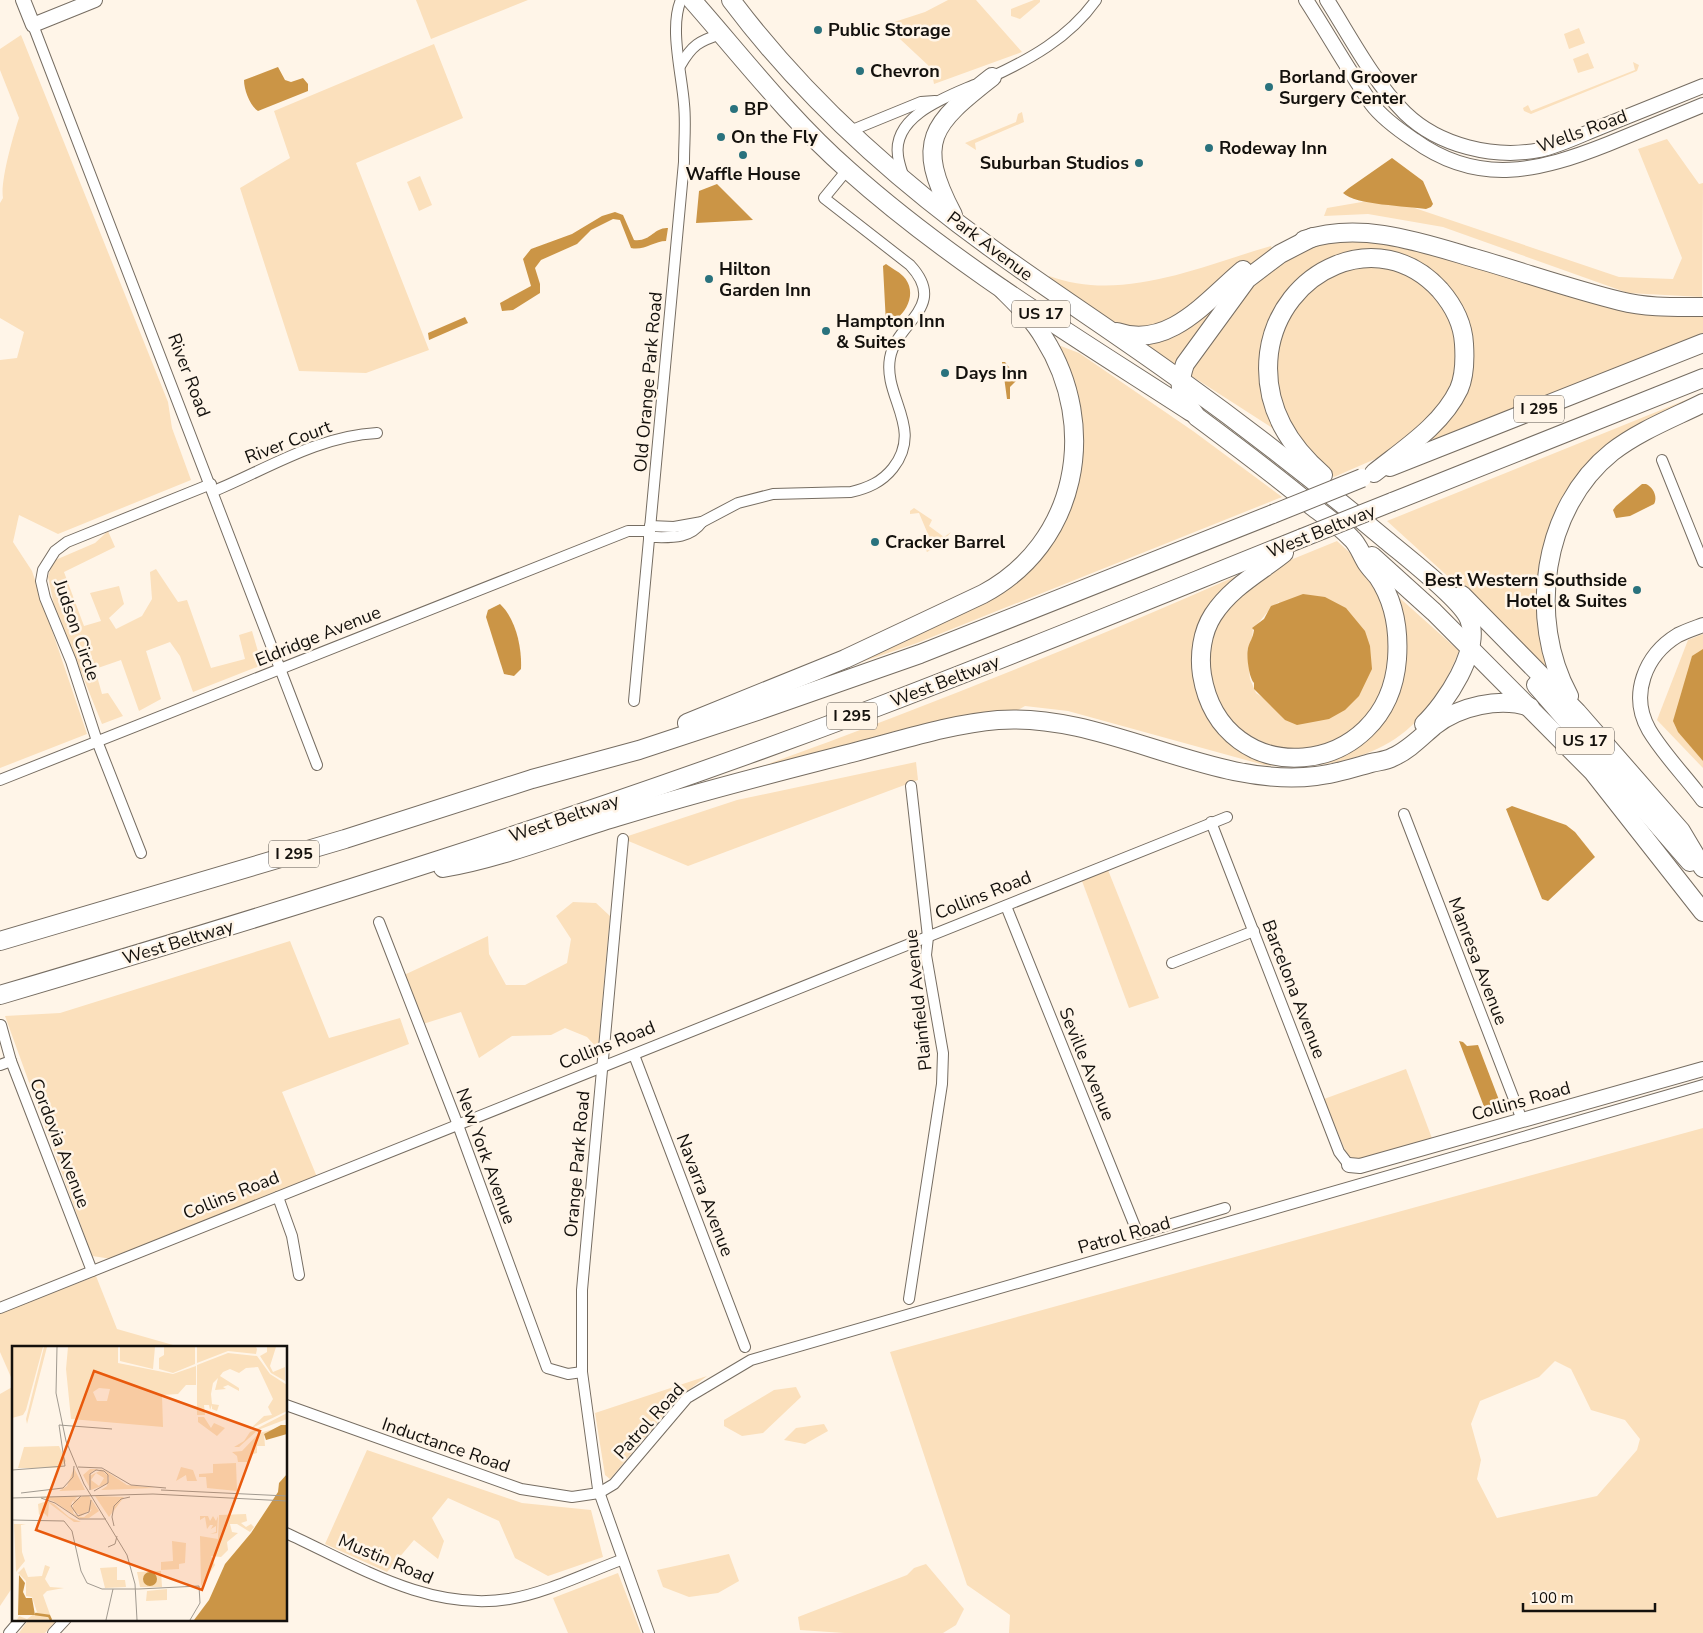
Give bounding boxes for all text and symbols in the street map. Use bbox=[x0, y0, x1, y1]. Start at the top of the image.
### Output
place label: Public Storage bbox=[828, 18, 951, 42]
marker: Public Storage bbox=[812, 24, 824, 36]
place label: Chevron bbox=[870, 59, 940, 83]
marker: Chevron bbox=[854, 65, 866, 77]
place label: Borland Groover Surgery Center bbox=[1279, 65, 1417, 110]
marker: Borland Groover Surgery Center bbox=[1263, 81, 1275, 93]
place label: BP bbox=[744, 97, 768, 121]
marker: BP bbox=[728, 103, 740, 115]
street label: Wells Road bbox=[1534, 104, 1630, 158]
place label: On the Fly bbox=[731, 125, 818, 149]
marker: On the Fly bbox=[715, 131, 727, 143]
place label: Rodeway Inn bbox=[1219, 136, 1327, 160]
marker: Rodeway Inn bbox=[1203, 142, 1215, 154]
marker: Waffle House bbox=[737, 149, 749, 161]
place label: Suburban Studios bbox=[980, 151, 1129, 175]
marker: Suburban Studios bbox=[1133, 157, 1145, 169]
place label: Waffle House bbox=[685, 162, 801, 186]
street label: Park Avenue bbox=[942, 206, 1038, 286]
place label: Hilton Garden Inn bbox=[719, 257, 811, 302]
marker: Hilton Garden Inn bbox=[703, 273, 715, 285]
street label: Old Orange Park Road bbox=[628, 291, 668, 473]
road number: US 17 bbox=[1012, 300, 1070, 328]
place label: Hampton Inn & Suites bbox=[836, 309, 945, 354]
marker: Hampton Inn & Suites bbox=[820, 325, 832, 337]
street label: River Road bbox=[162, 330, 216, 420]
place label: Days Inn bbox=[955, 361, 1028, 385]
marker: Days Inn bbox=[939, 367, 951, 379]
road number: I 295 bbox=[1514, 396, 1564, 422]
street label: River Court bbox=[241, 414, 335, 469]
street label: West Beltway bbox=[1263, 498, 1379, 564]
place label: Cracker Barrel bbox=[885, 530, 1006, 554]
marker: Cracker Barrel bbox=[869, 536, 881, 548]
place label: Best Western Southside Hotel & Suites bbox=[1425, 568, 1627, 613]
street label: Judson Circle bbox=[48, 575, 106, 684]
marker: Best Western Southside Hotel & Suites bbox=[1631, 584, 1643, 596]
street label: Eldridge Avenue bbox=[252, 600, 384, 672]
street label: West Beltway bbox=[887, 649, 1004, 713]
road number: I 295 bbox=[827, 702, 877, 729]
road number: US 17 bbox=[1556, 728, 1614, 754]
street label: West Beltway bbox=[506, 788, 623, 848]
road number: I 295 bbox=[269, 841, 319, 868]
street label: Collins Road bbox=[931, 865, 1035, 925]
street label: Manresa Avenue bbox=[1443, 894, 1513, 1028]
street label: West Beltway bbox=[120, 914, 237, 970]
street label: Barcelona Avenue bbox=[1257, 916, 1331, 1062]
street label: Plainfield Avenue bbox=[899, 928, 937, 1072]
street label: Seville Avenue bbox=[1053, 1004, 1121, 1124]
street label: Collins Road bbox=[555, 1015, 659, 1075]
street label: Cordovia Avenue bbox=[24, 1075, 96, 1211]
street label: Collins Road bbox=[1469, 1075, 1573, 1127]
street label: New York Avenue bbox=[450, 1085, 522, 1227]
street label: Orange Park Road bbox=[559, 1090, 595, 1238]
street label: Navarra Avenue bbox=[671, 1130, 739, 1260]
street label: Collins Road bbox=[179, 1165, 283, 1225]
street label: Patrol Road bbox=[1075, 1210, 1173, 1260]
inset map bbox=[12, 1346, 288, 1620]
street label: Patrol Road bbox=[608, 1378, 690, 1464]
street label: Inductance Road bbox=[379, 1412, 513, 1478]
street label: Mustin Road bbox=[335, 1528, 437, 1590]
scale bar bbox=[1523, 1580, 1656, 1612]
text: 100 m bbox=[1530, 1588, 1574, 1608]

